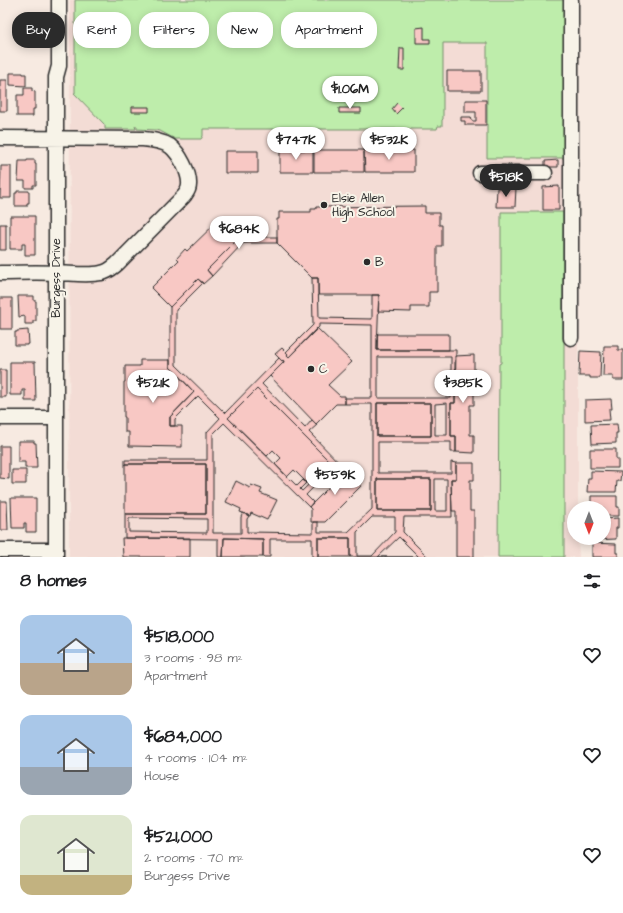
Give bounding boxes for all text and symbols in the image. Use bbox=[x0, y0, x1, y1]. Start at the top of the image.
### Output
chip: Buy bbox=[12, 12, 65, 48]
chip: Rent bbox=[73, 12, 131, 48]
chip: Filters bbox=[139, 12, 209, 48]
chip: New bbox=[217, 12, 273, 48]
chip: Apartment bbox=[281, 12, 377, 48]
pin: $1.06M bbox=[317, 76, 383, 110]
text: $1.06M bbox=[331, 80, 369, 98]
pin: $747K bbox=[268, 127, 324, 161]
pin: $532K bbox=[361, 127, 417, 161]
text: $747K bbox=[276, 131, 316, 149]
text: $532K bbox=[370, 131, 408, 149]
pin: $518K bbox=[478, 164, 534, 198]
text: $518K bbox=[489, 168, 523, 186]
place label: Elsie Allen High School bbox=[332, 190, 395, 222]
marker: Elsie Allen High School bbox=[319, 200, 329, 210]
pin: $684K bbox=[211, 216, 267, 250]
text: $684K bbox=[219, 220, 259, 238]
street label: Burgess Drive bbox=[48, 238, 66, 318]
place label: B bbox=[375, 254, 384, 271]
marker: B bbox=[362, 257, 372, 267]
place label: C bbox=[319, 361, 328, 378]
marker: C bbox=[306, 364, 316, 374]
pin: $521K bbox=[125, 370, 181, 404]
pin: $385K bbox=[435, 370, 491, 404]
text: $521K bbox=[136, 374, 170, 392]
text: $385K bbox=[443, 374, 483, 392]
pin: $559K bbox=[307, 462, 363, 496]
text: $559K bbox=[315, 466, 355, 484]
north arrow bbox=[567, 501, 611, 545]
map controls bbox=[567, 501, 611, 545]
text: 8 homes bbox=[20, 569, 87, 593]
icon: filters bbox=[581, 570, 603, 592]
text: $518,000 bbox=[144, 625, 214, 649]
icon: home bbox=[52, 631, 100, 679]
icon: heart bbox=[581, 644, 603, 666]
text: 3 rooms · 98 m² bbox=[144, 649, 243, 667]
text: Apartment bbox=[144, 667, 208, 685]
text: $684,000 bbox=[144, 725, 222, 749]
icon: home bbox=[52, 731, 100, 779]
icon: heart bbox=[581, 744, 603, 766]
text: 4 rooms · 104 m² bbox=[144, 749, 248, 767]
text: House bbox=[144, 767, 179, 785]
text: $521,000 bbox=[144, 825, 213, 849]
icon: home bbox=[52, 831, 100, 879]
icon: heart bbox=[581, 844, 603, 866]
text: 2 rooms · 70 m² bbox=[144, 849, 244, 867]
text: Burgess Drive bbox=[144, 867, 230, 885]

